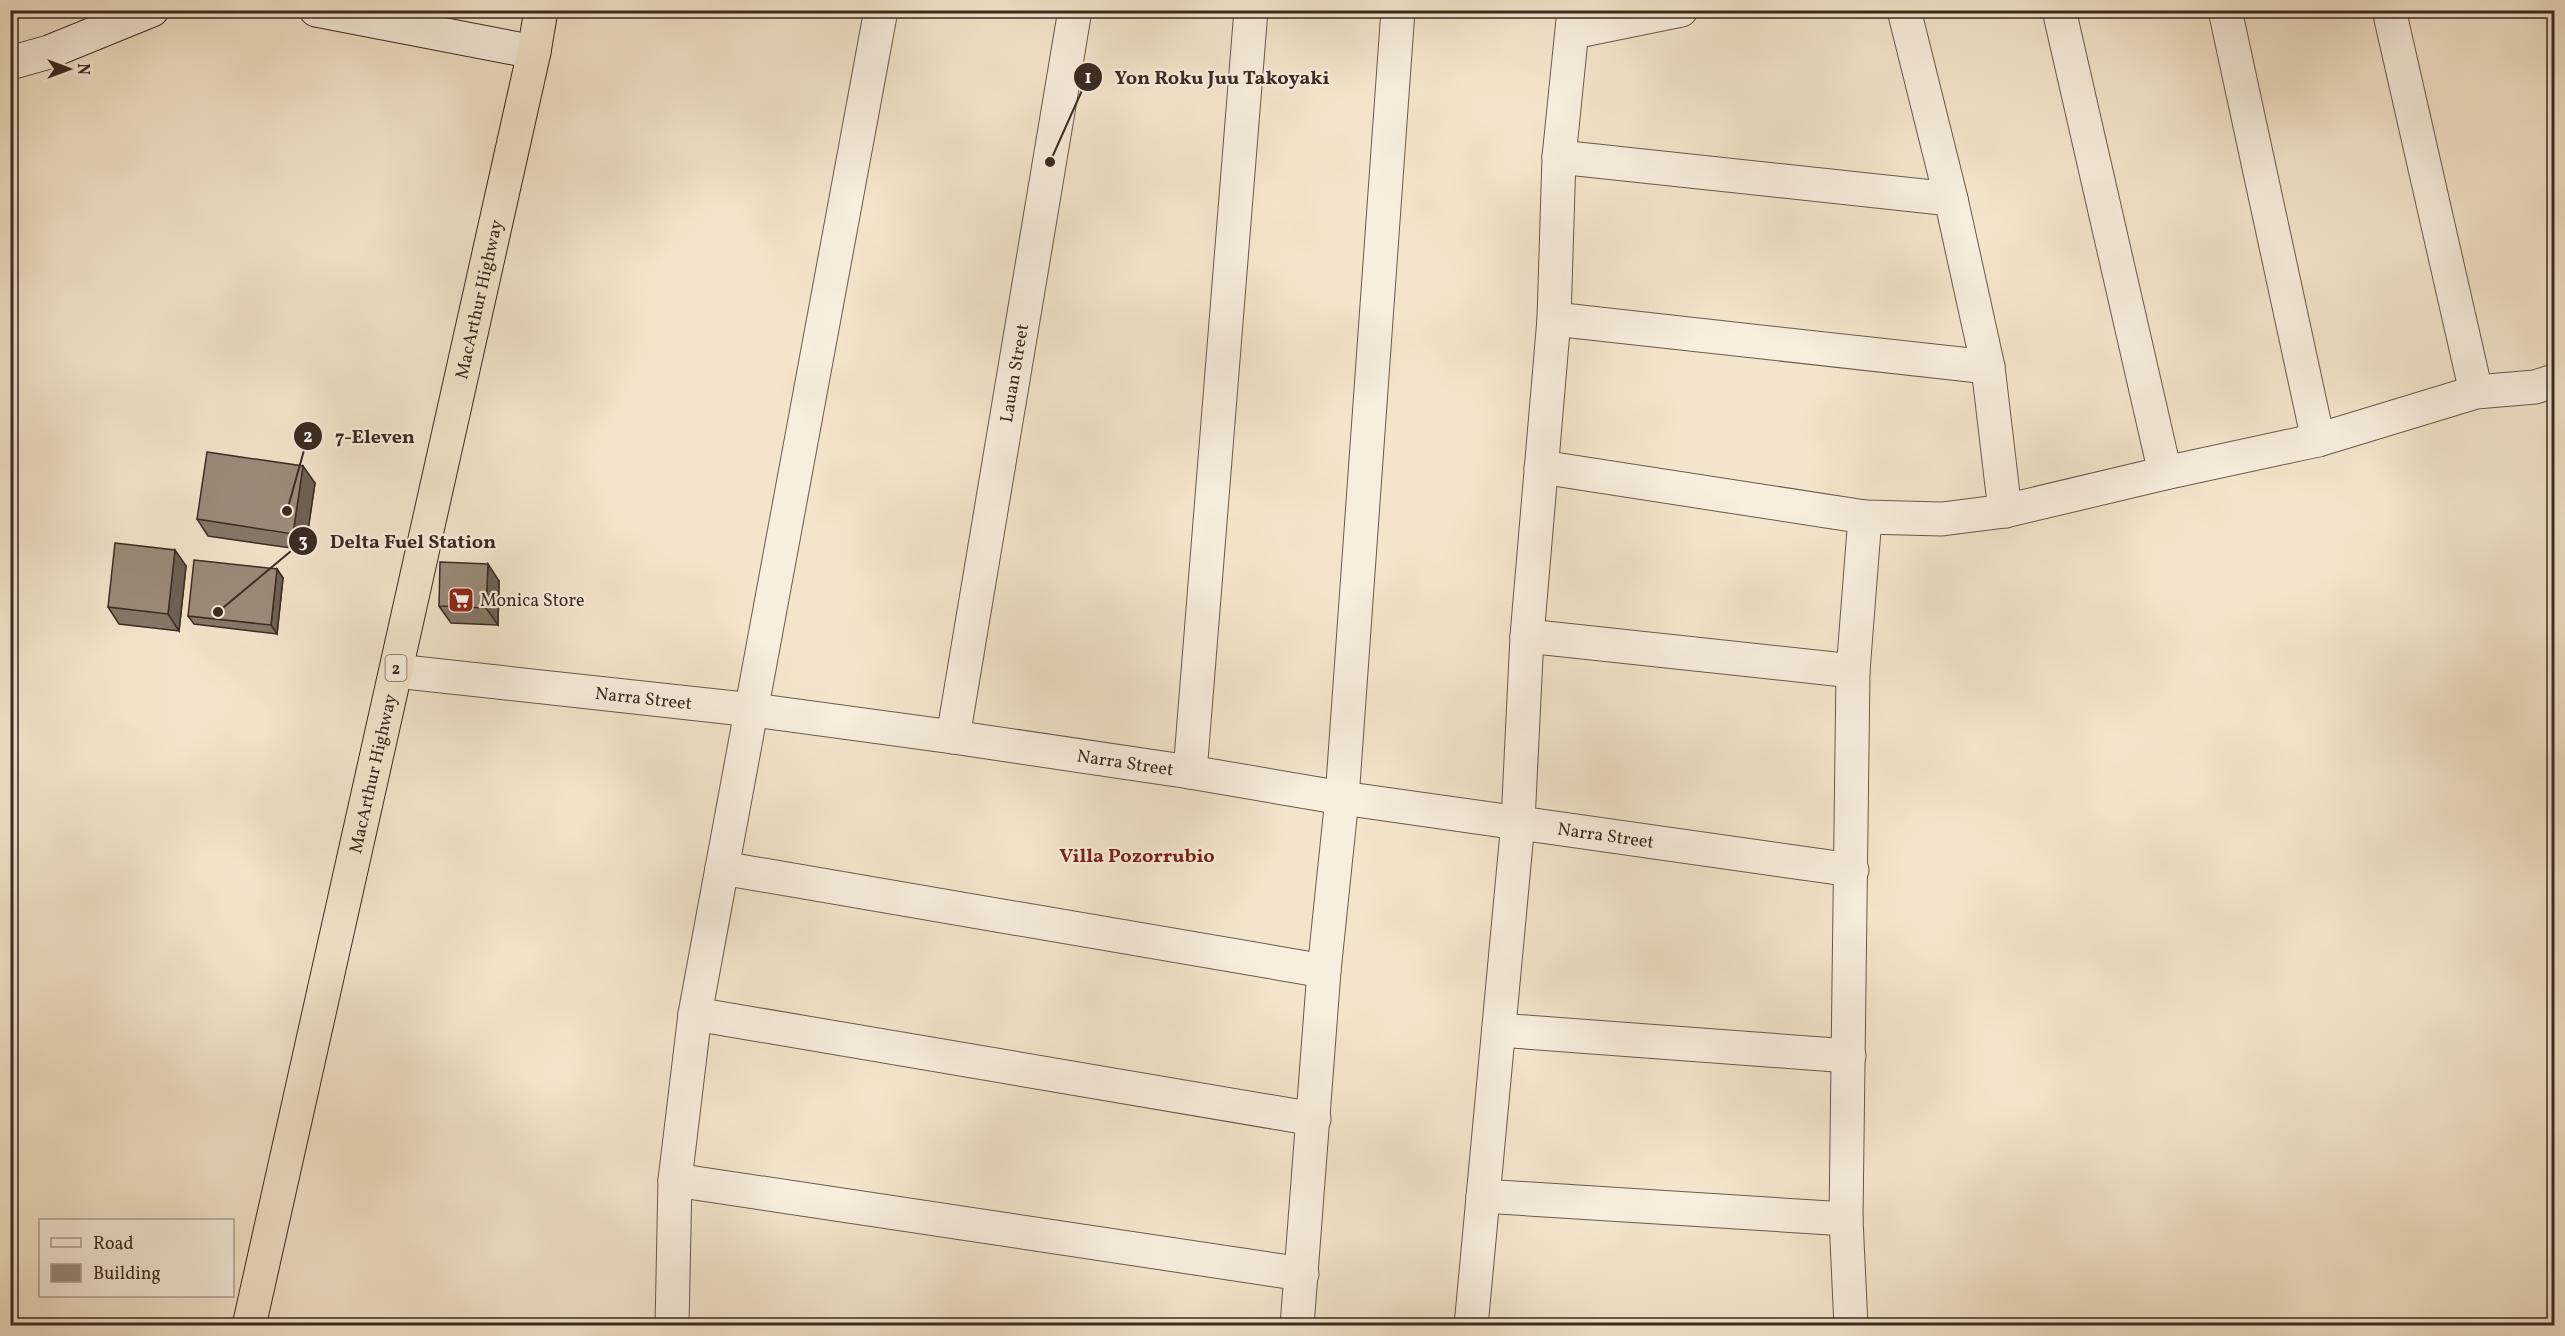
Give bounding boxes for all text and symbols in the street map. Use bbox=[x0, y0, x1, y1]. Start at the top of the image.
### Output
north arrow bbox=[39, 39, 99, 99]
callout: Yon Roku Juu Takoyaki bbox=[1073, 58, 1342, 96]
text: N bbox=[71, 63, 93, 75]
text: Yon Roku Juu Takoyaki bbox=[1114, 65, 1330, 93]
text: 1 bbox=[1084, 66, 1092, 91]
street label: MacArthur Highway bbox=[450, 217, 510, 382]
street label: Lauan Street bbox=[995, 322, 1036, 425]
callout: 7-Eleven bbox=[293, 417, 427, 455]
text: 7-Eleven bbox=[335, 424, 415, 452]
text: 2 bbox=[303, 425, 313, 450]
callout: Delta Fuel Station bbox=[288, 522, 509, 560]
text: Delta Fuel Station bbox=[330, 529, 496, 557]
text: 3 bbox=[298, 530, 308, 555]
supermarket icon: Monica Store bbox=[446, 585, 476, 615]
place label: Monica Store bbox=[480, 589, 584, 614]
road number: 2 bbox=[386, 655, 406, 681]
street label: Narra Street bbox=[594, 682, 693, 717]
street label: MacArthur Highway bbox=[344, 692, 404, 856]
street label: Narra Street bbox=[1075, 744, 1175, 783]
street label: Narra Street bbox=[1556, 818, 1655, 856]
district label: Villa Pozorrubio bbox=[1059, 843, 1215, 871]
legend bbox=[39, 1219, 234, 1297]
text: Road bbox=[93, 1232, 134, 1257]
text: Building bbox=[93, 1262, 161, 1287]

